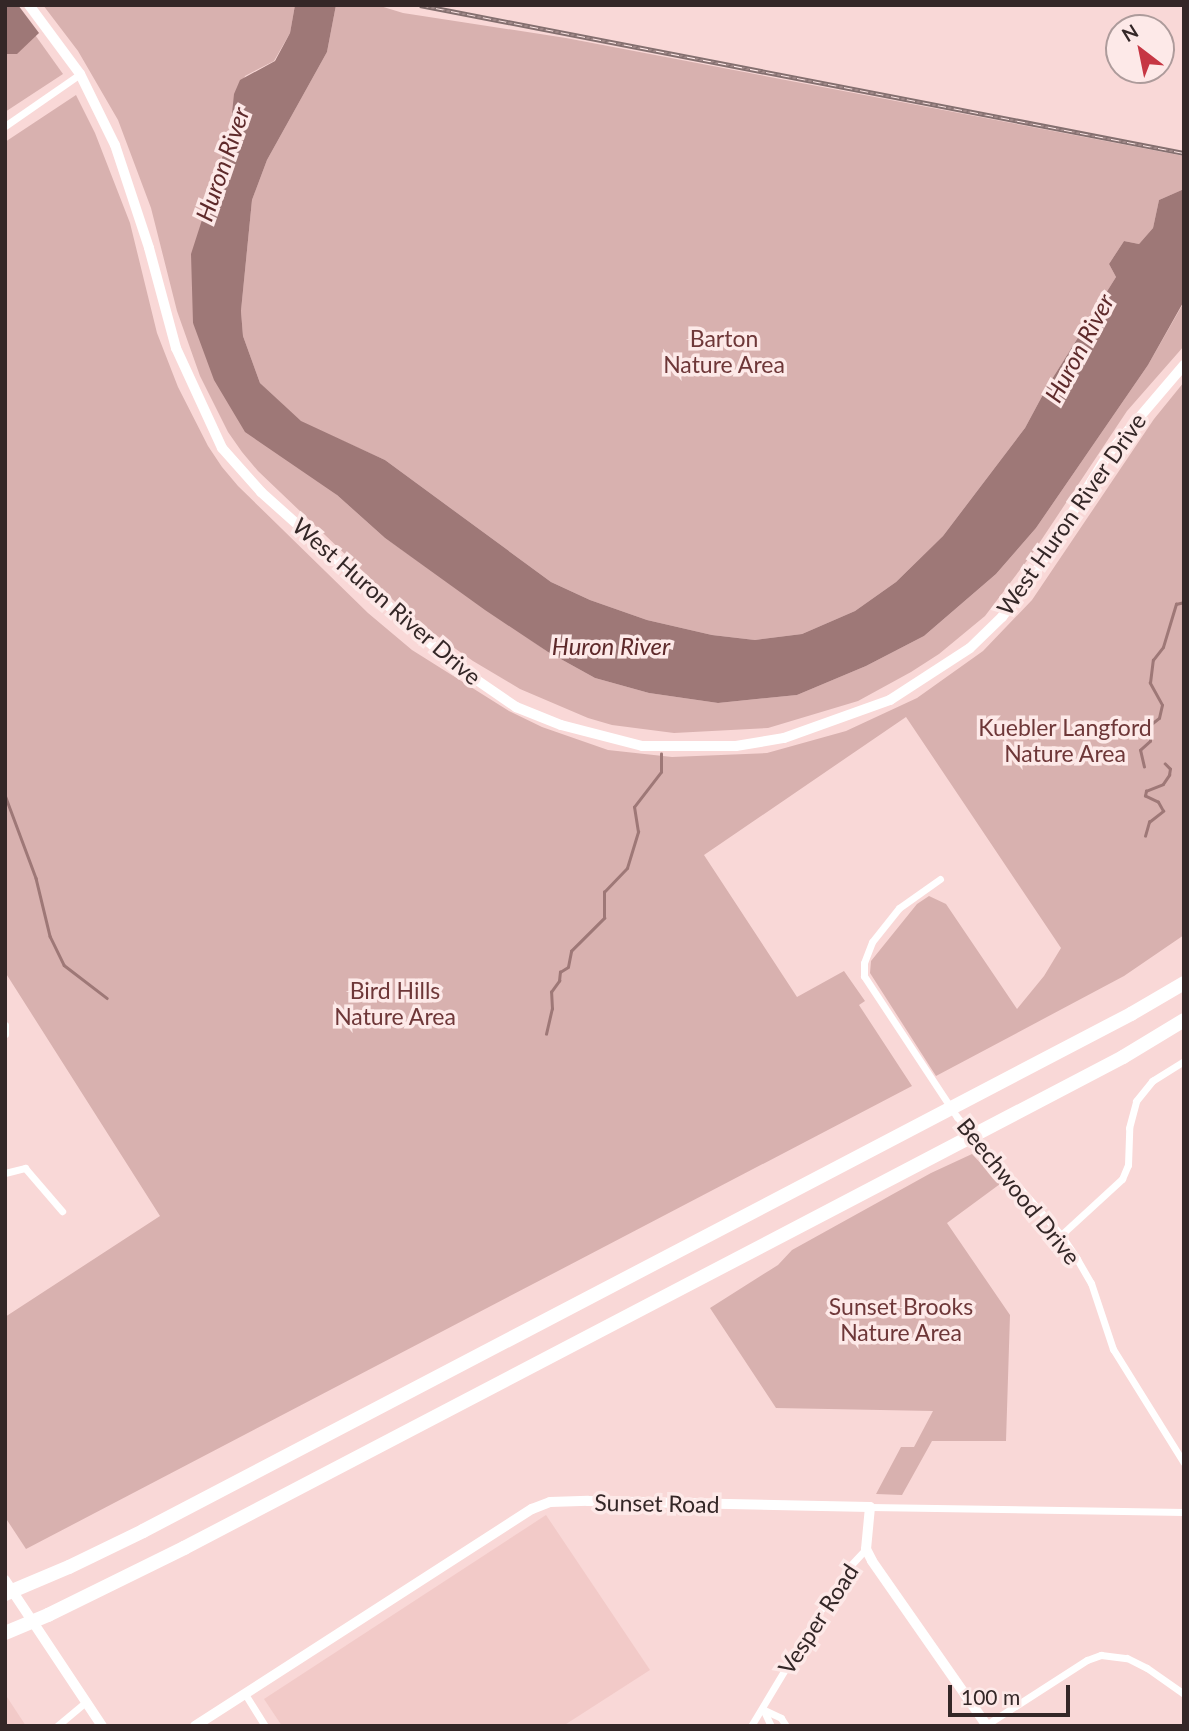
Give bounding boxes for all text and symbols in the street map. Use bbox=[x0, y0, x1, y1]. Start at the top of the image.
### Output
north arrow bbox=[1105, 14, 1175, 84]
text: N bbox=[1117, 19, 1142, 46]
water label: Huron River bbox=[189, 103, 255, 225]
water label: Huron River bbox=[1039, 289, 1119, 407]
park label: Barton Nature Area bbox=[663, 324, 785, 378]
street label: West Huron River Drive bbox=[991, 407, 1151, 621]
street label: West Huron River Drive bbox=[287, 511, 487, 691]
water label: Huron River bbox=[552, 632, 670, 660]
park label: Kuebler Langford Nature Area bbox=[978, 713, 1152, 767]
park label: Bird Hills Nature Area bbox=[334, 976, 456, 1030]
street label: Beechwood Drive bbox=[952, 1112, 1086, 1270]
park label: Sunset Brooks Nature Area bbox=[829, 1292, 973, 1346]
street label: Sunset Road bbox=[594, 1488, 720, 1518]
street label: Vesper Road bbox=[772, 1559, 864, 1679]
scale bar bbox=[951, 1672, 1074, 1716]
text: 100 m bbox=[961, 1684, 1020, 1709]

